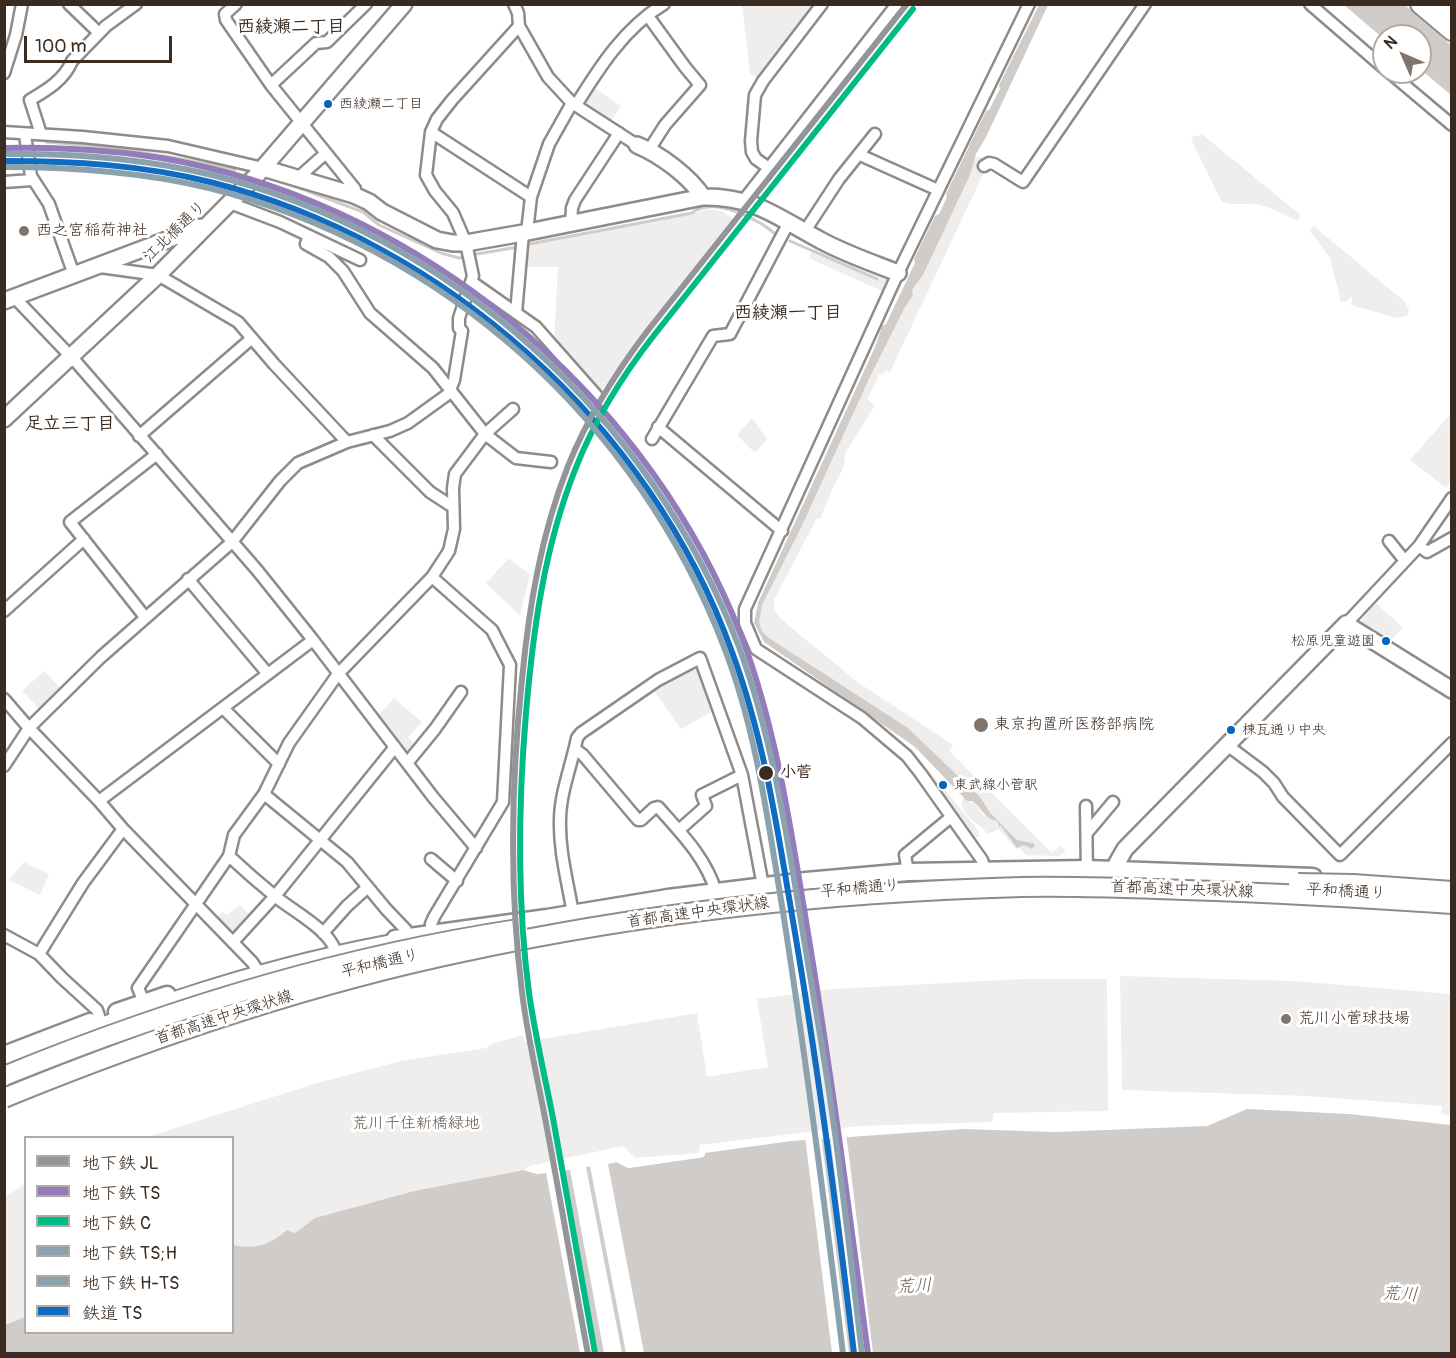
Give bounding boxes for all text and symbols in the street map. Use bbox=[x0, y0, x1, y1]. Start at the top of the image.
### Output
district label: 西綾瀬二丁目 bbox=[237, 16, 345, 38]
scale bar bbox=[27, 24, 176, 62]
north arrow bbox=[1372, 24, 1432, 84]
text: N bbox=[1380, 32, 1402, 54]
text: 100 m bbox=[35, 35, 87, 58]
place label: 西綾瀬二丁目 bbox=[339, 96, 423, 112]
marker: 西綾瀬二丁目 bbox=[322, 98, 334, 110]
street label: 江北橋通り bbox=[140, 197, 210, 267]
place label: 西之宮稲荷神社 bbox=[36, 221, 148, 241]
marker: 西之宮稲荷神社 bbox=[17, 224, 31, 238]
district label: 西綾瀬一丁目 bbox=[734, 302, 842, 324]
district label: 足立三丁目 bbox=[25, 413, 115, 435]
place label: 松原児童遊園 bbox=[1291, 633, 1375, 649]
marker: 松原児童遊園 bbox=[1380, 635, 1392, 647]
place label: 東京拘置所医務部病院 bbox=[994, 715, 1154, 735]
marker: 東京拘置所医務部病院 bbox=[972, 716, 990, 734]
place label: 棟瓦通り中央 bbox=[1242, 722, 1326, 738]
marker: 棟瓦通り中央 bbox=[1225, 724, 1237, 736]
place label: 小菅 bbox=[780, 763, 812, 783]
marker: 小菅 bbox=[757, 764, 775, 782]
place label: 東武線小菅駅 bbox=[954, 777, 1038, 793]
marker: 東武線小菅駅 bbox=[937, 779, 949, 791]
street label: 平和橋通り bbox=[819, 876, 901, 902]
street label: 首都高速中央環状線 bbox=[1110, 878, 1254, 902]
street label: 平和橋通り bbox=[1306, 880, 1386, 904]
street label: 首都高速中央環状線 bbox=[625, 893, 771, 933]
street label: 平和橋通り bbox=[339, 946, 421, 982]
street label: 首都高速中央環状線 bbox=[153, 987, 295, 1049]
place label: 荒川小菅球技場 bbox=[1298, 1009, 1410, 1029]
marker: 荒川小菅球技場 bbox=[1279, 1012, 1293, 1026]
park label: 荒川千住新橋緑地 bbox=[352, 1114, 480, 1134]
legend bbox=[24, 1136, 234, 1334]
text: 地下鉄 JL bbox=[82, 1152, 159, 1175]
text: 地下鉄 TS bbox=[82, 1182, 160, 1205]
text: 地下鉄 C bbox=[82, 1212, 151, 1235]
text: 地下鉄 TS;H bbox=[82, 1242, 177, 1265]
text: 地下鉄 H-TS bbox=[82, 1272, 179, 1295]
water label: 荒川 bbox=[895, 1275, 933, 1299]
water label: 荒川 bbox=[1381, 1283, 1419, 1307]
text: 鉄道 TS bbox=[82, 1302, 142, 1325]

